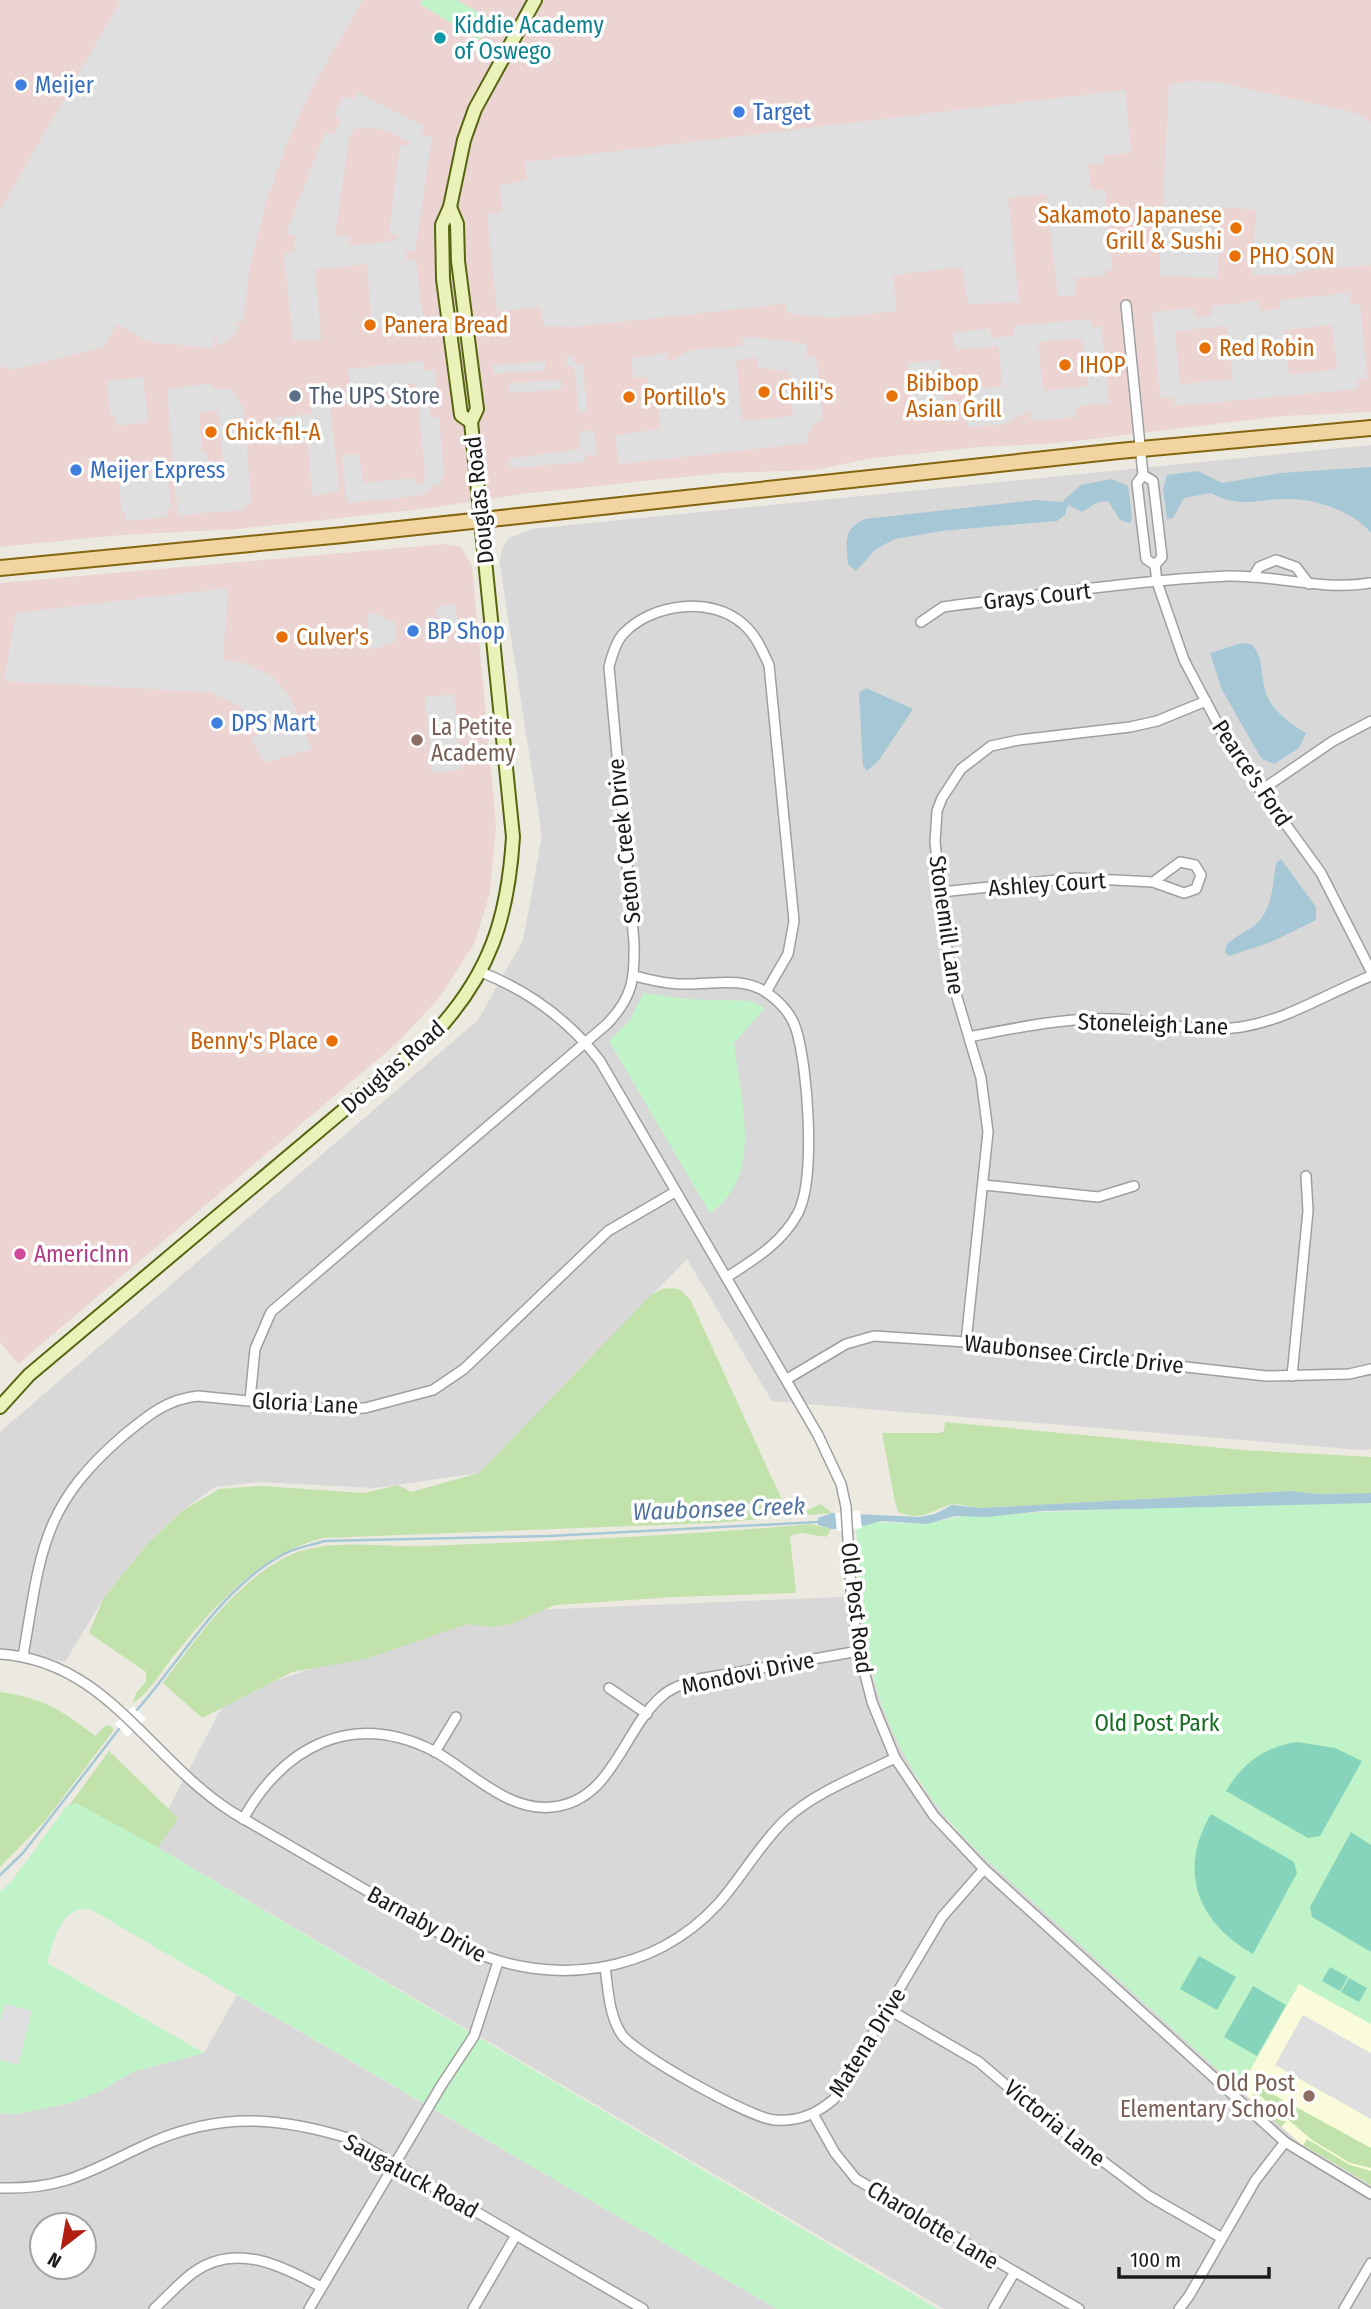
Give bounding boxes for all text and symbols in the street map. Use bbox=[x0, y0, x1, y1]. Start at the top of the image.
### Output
place label: Kiddie Academy of Oswego bbox=[454, 11, 604, 65]
marker: Kiddie Academy of Oswego bbox=[432, 30, 448, 46]
place label: Meijer bbox=[35, 71, 94, 99]
marker: Meijer bbox=[13, 77, 29, 93]
place label: Target bbox=[753, 98, 811, 126]
marker: Target bbox=[731, 104, 747, 120]
place label: Sakamoto Japanese Grill & Sushi bbox=[1038, 201, 1222, 255]
marker: Sakamoto Japanese Grill & Sushi bbox=[1228, 220, 1244, 236]
place label: PHO SON bbox=[1249, 242, 1335, 270]
marker: PHO SON bbox=[1227, 248, 1243, 264]
place label: Panera Bread bbox=[384, 311, 508, 339]
marker: Panera Bread bbox=[362, 317, 378, 333]
place label: Red Robin bbox=[1219, 334, 1315, 362]
marker: Red Robin bbox=[1197, 340, 1213, 356]
place label: IHOP bbox=[1079, 351, 1125, 379]
marker: IHOP bbox=[1057, 357, 1073, 373]
place label: Bibibop Asian Grill bbox=[906, 369, 1002, 423]
place label: Chili's bbox=[778, 378, 834, 406]
place label: The UPS Store bbox=[309, 382, 440, 410]
place label: Portillo's bbox=[643, 383, 726, 411]
marker: Chili's bbox=[756, 384, 772, 400]
marker: The UPS Store bbox=[287, 388, 303, 404]
marker: Bibibop Asian Grill bbox=[884, 388, 900, 404]
marker: Portillo's bbox=[621, 389, 637, 405]
place label: Chick-fil-A bbox=[225, 418, 321, 446]
marker: Chick-fil-A bbox=[203, 424, 219, 440]
street label: Douglas Road bbox=[458, 435, 500, 565]
place label: Meijer Express bbox=[90, 456, 226, 484]
marker: Meijer Express bbox=[68, 462, 84, 478]
street label: Grays Court bbox=[982, 576, 1092, 616]
place label: BP Shop bbox=[427, 617, 505, 645]
place label: Culver's bbox=[296, 623, 369, 651]
marker: BP Shop bbox=[405, 623, 421, 639]
marker: Culver's bbox=[274, 629, 290, 645]
place label: DPS Mart bbox=[231, 709, 316, 737]
place label: La Petite Academy bbox=[431, 713, 516, 767]
street label: Pearce's Ford bbox=[1206, 714, 1298, 832]
marker: DPS Mart bbox=[209, 715, 225, 731]
marker: La Petite Academy bbox=[409, 732, 425, 748]
street label: Seton Creek Drive bbox=[601, 757, 647, 925]
street label: Stonemill Lane bbox=[923, 854, 971, 996]
street label: Ashley Court bbox=[987, 866, 1107, 902]
street label: Stoneleigh Lane bbox=[1077, 1007, 1229, 1041]
street label: Douglas Road bbox=[335, 1014, 451, 1120]
place label: Benny's Place bbox=[190, 1027, 318, 1055]
marker: Benny's Place bbox=[324, 1033, 340, 1049]
place label: AmericInn bbox=[34, 1240, 129, 1268]
marker: AmericInn bbox=[12, 1246, 28, 1262]
street label: Waubonsee Circle Drive bbox=[963, 1329, 1185, 1379]
street label: Gloria Lane bbox=[251, 1386, 359, 1420]
water label: Waubonsee Creek bbox=[632, 1492, 806, 1526]
street label: Old Post Road bbox=[835, 1541, 879, 1675]
street label: Mondovi Drive bbox=[679, 1645, 817, 1701]
park label: Old Post Park bbox=[1094, 1709, 1220, 1737]
street label: Barnaby Drive bbox=[363, 1880, 491, 1968]
street label: Matena Drive bbox=[822, 1982, 912, 2102]
place label: Old Post Elementary School bbox=[1120, 2069, 1295, 2123]
street label: Victoria Lane bbox=[999, 2074, 1111, 2172]
marker: Old Post Elementary School bbox=[1301, 2088, 1317, 2104]
street label: Saugatuck Road bbox=[339, 2128, 483, 2224]
street label: Charolotte Lane bbox=[862, 2175, 1004, 2275]
north arrow bbox=[28, 2211, 98, 2281]
scale bar bbox=[1119, 2236, 1270, 2280]
text: N bbox=[44, 2247, 65, 2273]
text: 100 m bbox=[1130, 2247, 1181, 2273]

